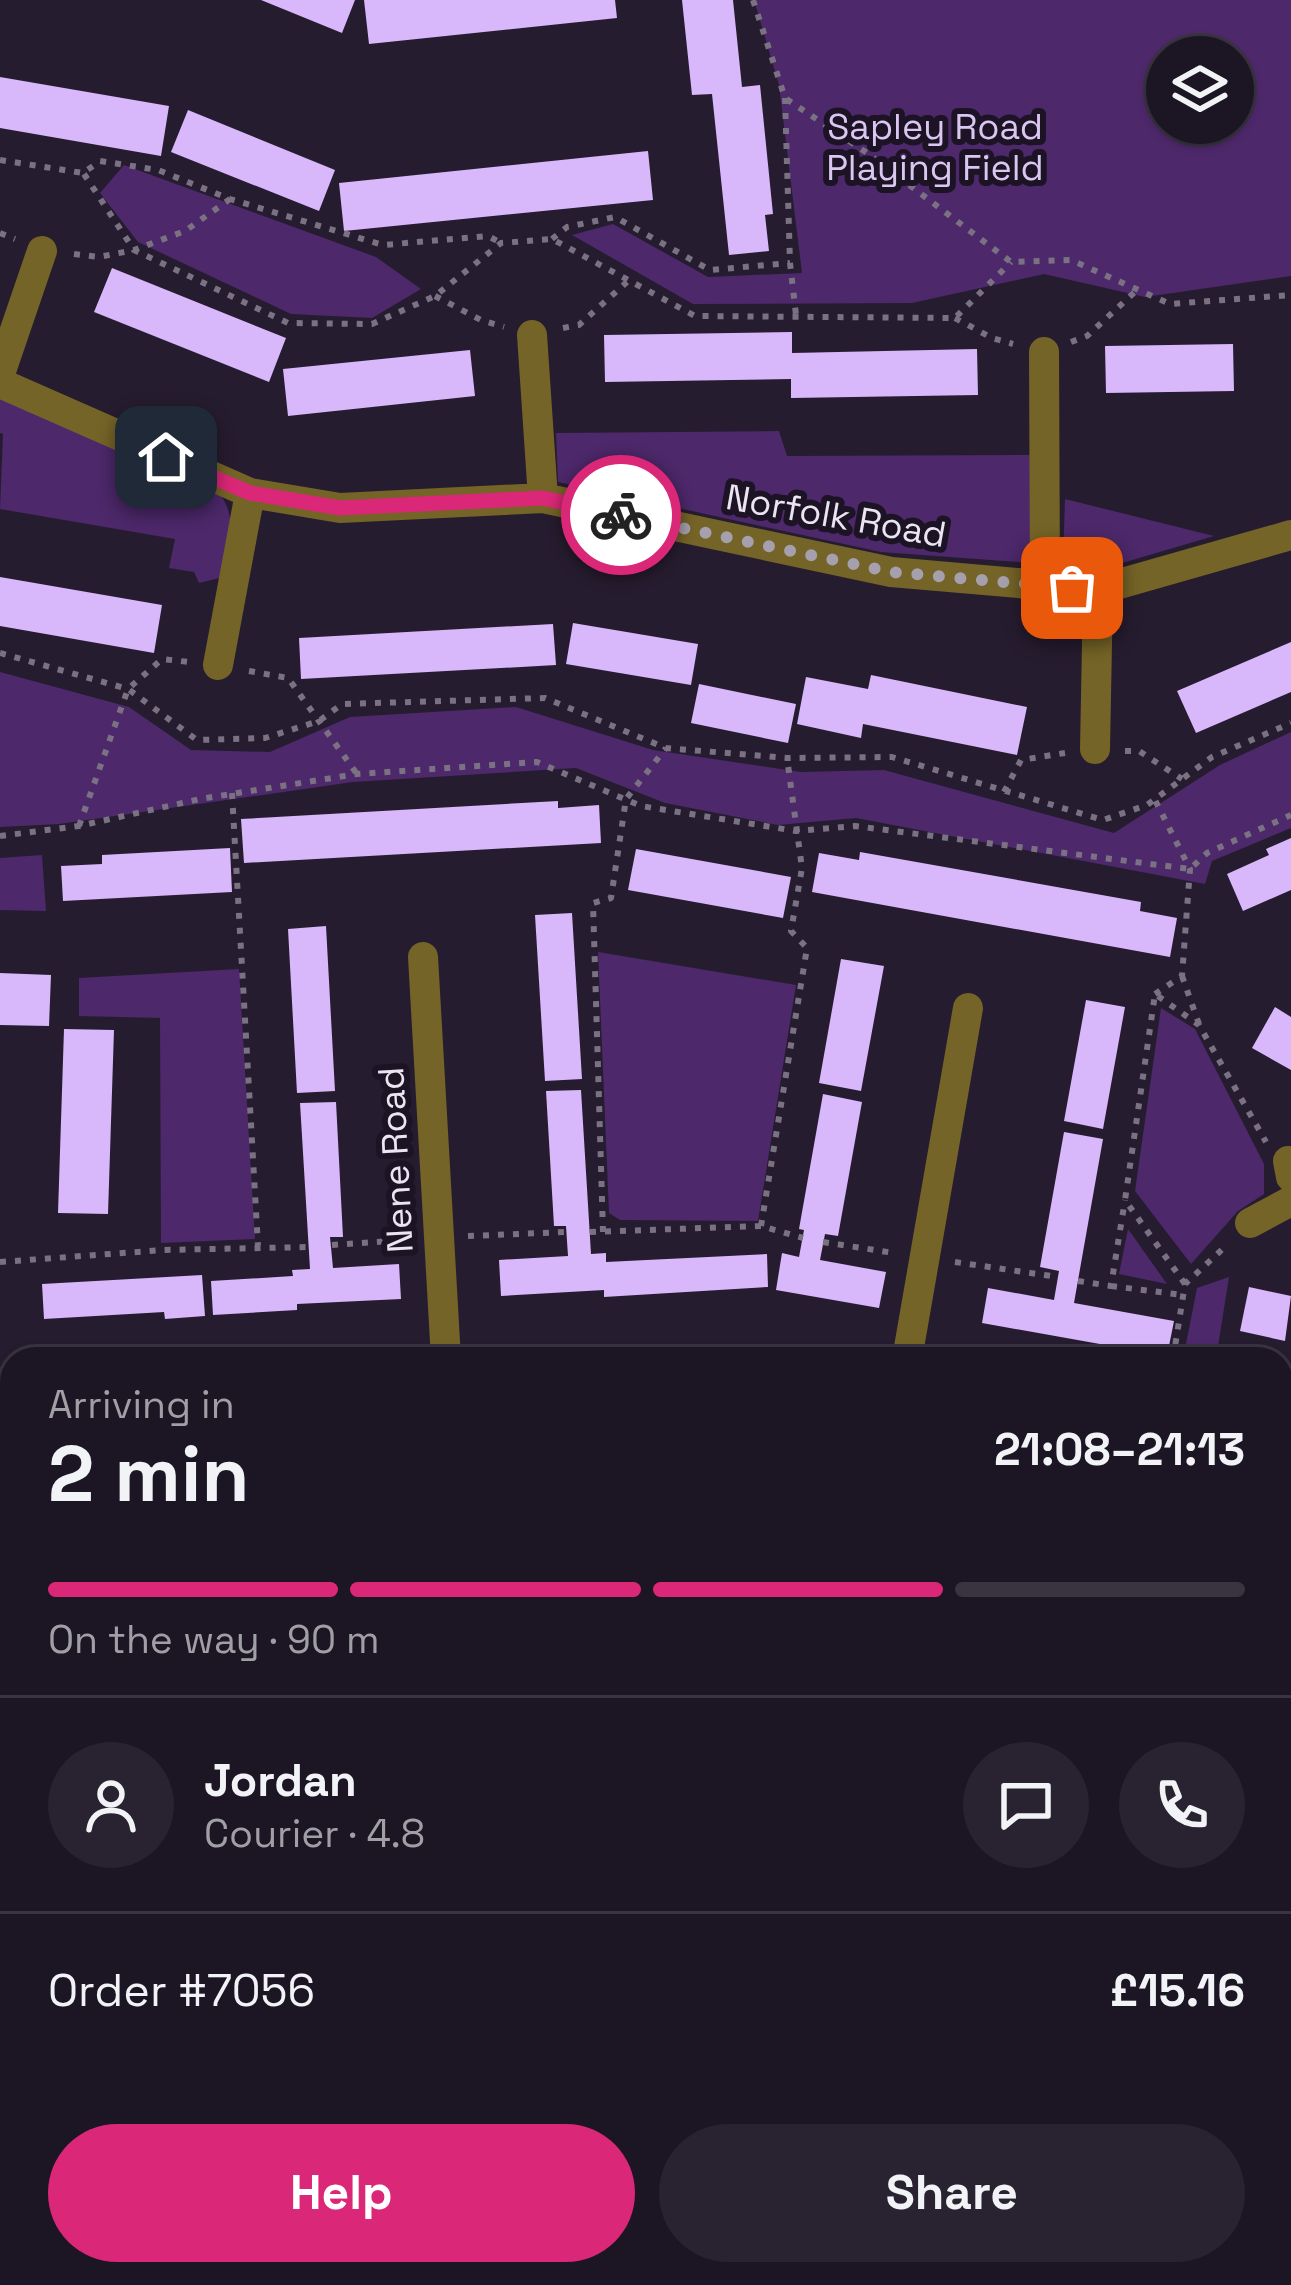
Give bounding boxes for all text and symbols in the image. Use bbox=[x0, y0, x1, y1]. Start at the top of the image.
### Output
map controls bbox=[1146, 36, 1254, 144]
button: layers bbox=[1146, 36, 1254, 144]
park label: Sapley Road Playing Field bbox=[826, 104, 1044, 191]
pin bbox=[115, 406, 217, 508]
icon: home bbox=[133, 424, 199, 490]
courier bbox=[561, 455, 681, 575]
street label: Norfolk Road bbox=[722, 474, 950, 558]
icon: bike bbox=[588, 482, 654, 548]
pin bbox=[1021, 537, 1123, 639]
icon: bag bbox=[1039, 555, 1105, 621]
street label: Nene Road bbox=[368, 1066, 424, 1254]
text: Arriving in bbox=[48, 1380, 235, 1429]
text: 21:08–21:13 bbox=[994, 1421, 1245, 1478]
text: 2 min bbox=[48, 1424, 250, 1524]
text: On the way · 90 m bbox=[48, 1615, 379, 1664]
button: person bbox=[48, 1742, 174, 1868]
button: chat bbox=[963, 1742, 1089, 1868]
button: phone bbox=[1119, 1742, 1245, 1868]
text: Jordan bbox=[204, 1752, 357, 1809]
text: Courier · 4.8 bbox=[204, 1809, 425, 1858]
text: Order #7056 bbox=[48, 1962, 315, 2019]
text: £15.16 bbox=[1110, 1962, 1245, 2019]
button: Help bbox=[48, 2124, 635, 2262]
button: Share bbox=[659, 2124, 1245, 2262]

